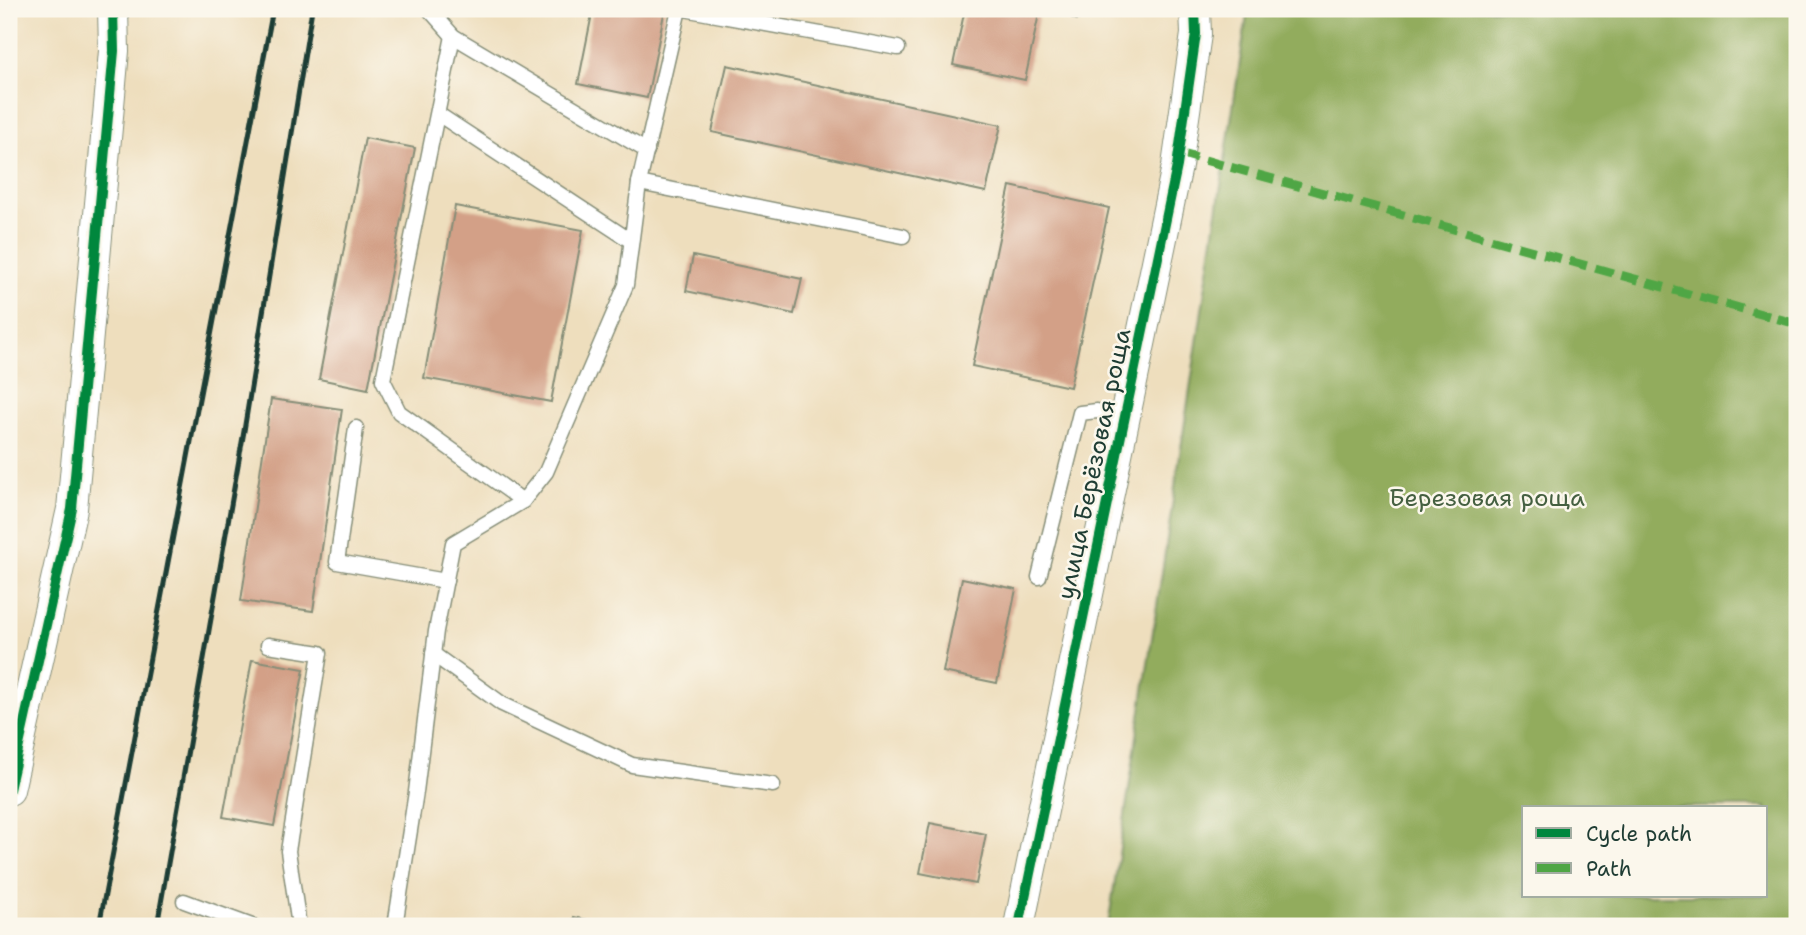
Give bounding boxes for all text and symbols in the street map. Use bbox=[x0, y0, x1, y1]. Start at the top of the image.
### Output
street label: улица Берёзовая роща bbox=[1050, 325, 1138, 602]
park label: Березовая роща bbox=[1389, 482, 1585, 514]
legend bbox=[1522, 806, 1768, 897]
text: Cycle path bbox=[1586, 820, 1692, 848]
text: Path bbox=[1586, 855, 1632, 883]

